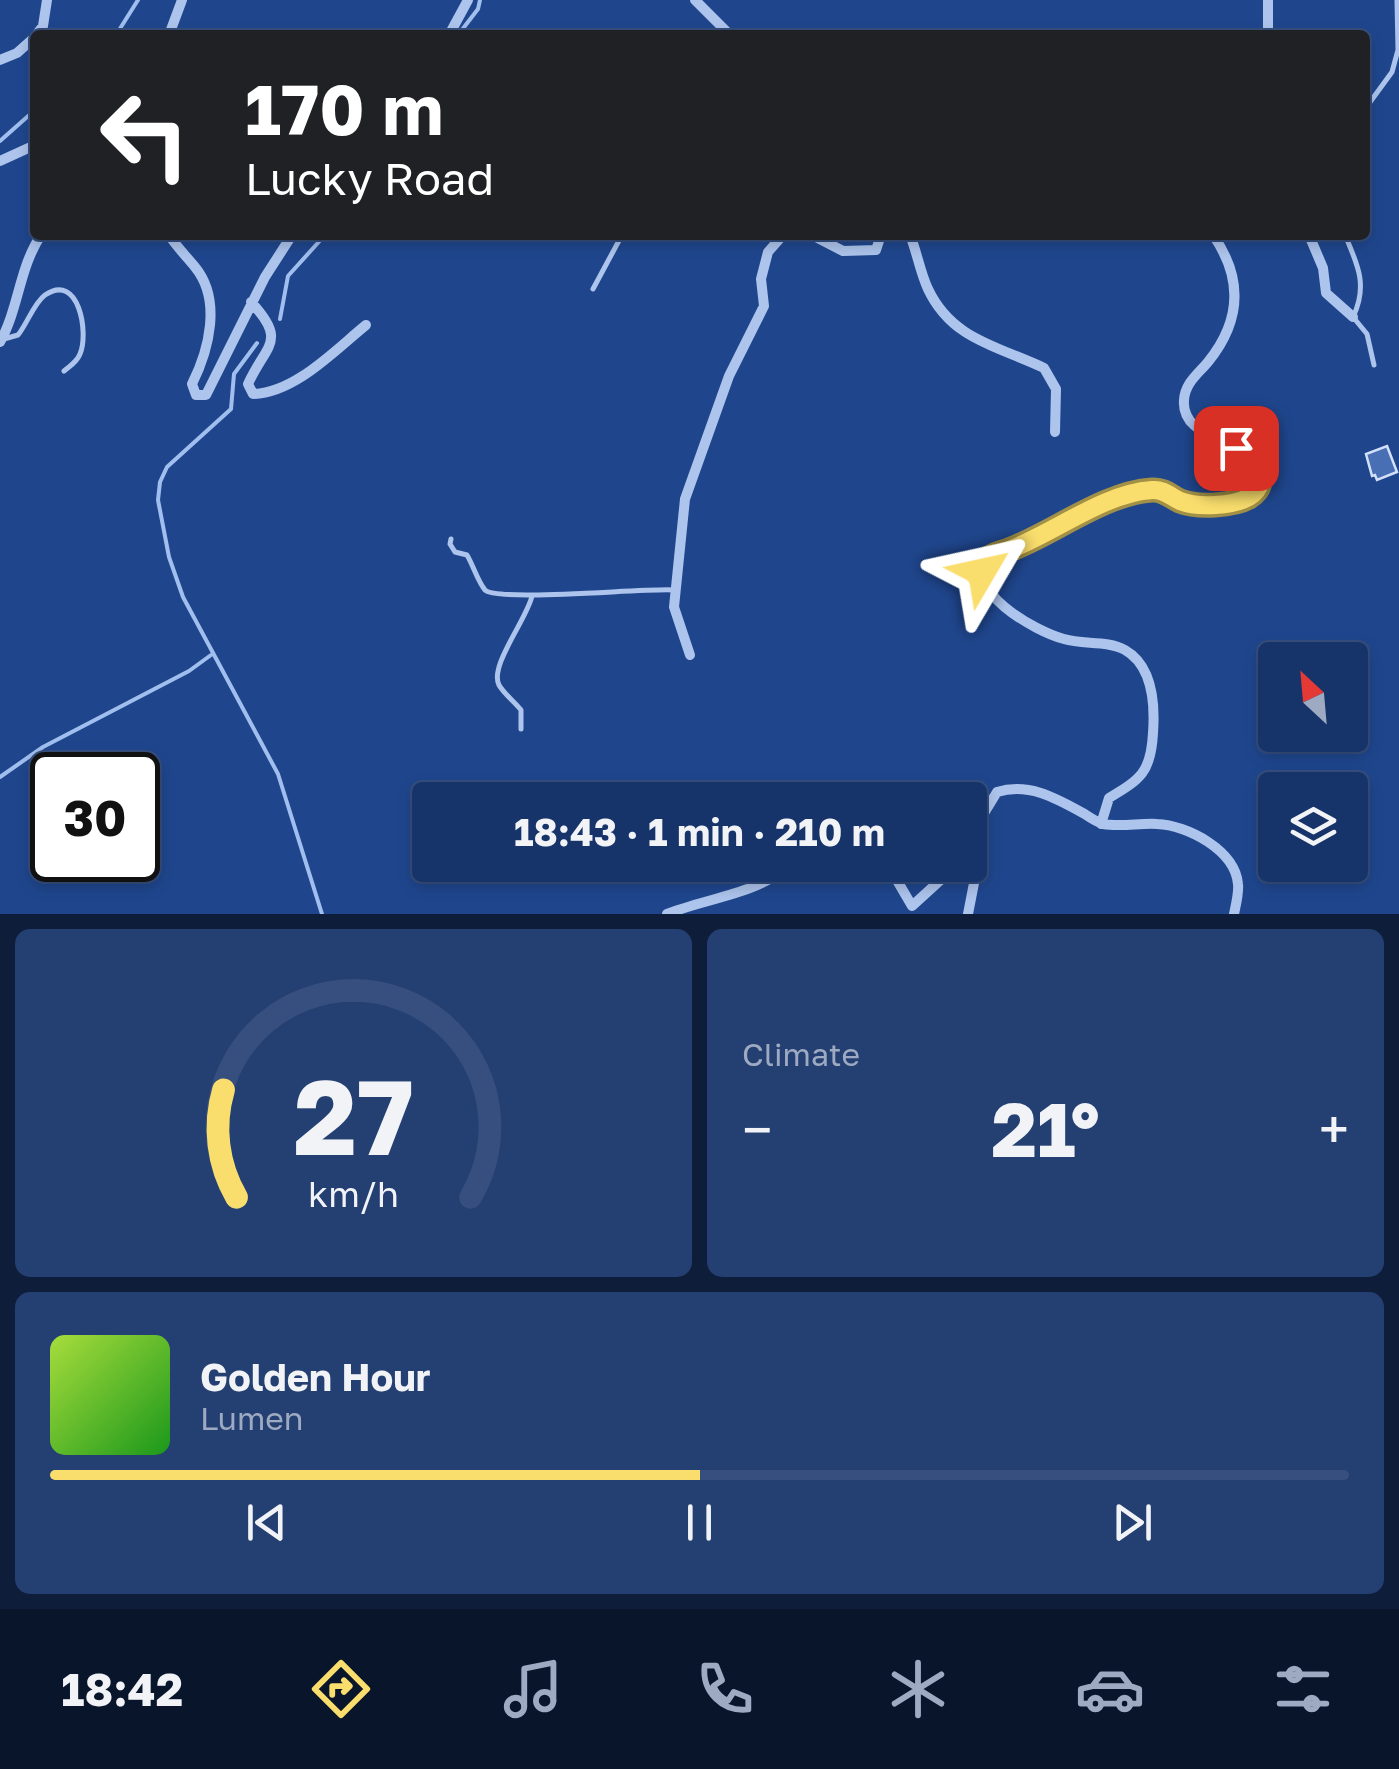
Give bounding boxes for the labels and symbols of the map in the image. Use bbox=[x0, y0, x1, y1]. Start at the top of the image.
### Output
pin bbox=[1194, 406, 1279, 491]
position arrow bbox=[930, 520, 1034, 624]
north arrow bbox=[1258, 642, 1368, 752]
speed limit sign: 30 bbox=[30, 752, 160, 882]

